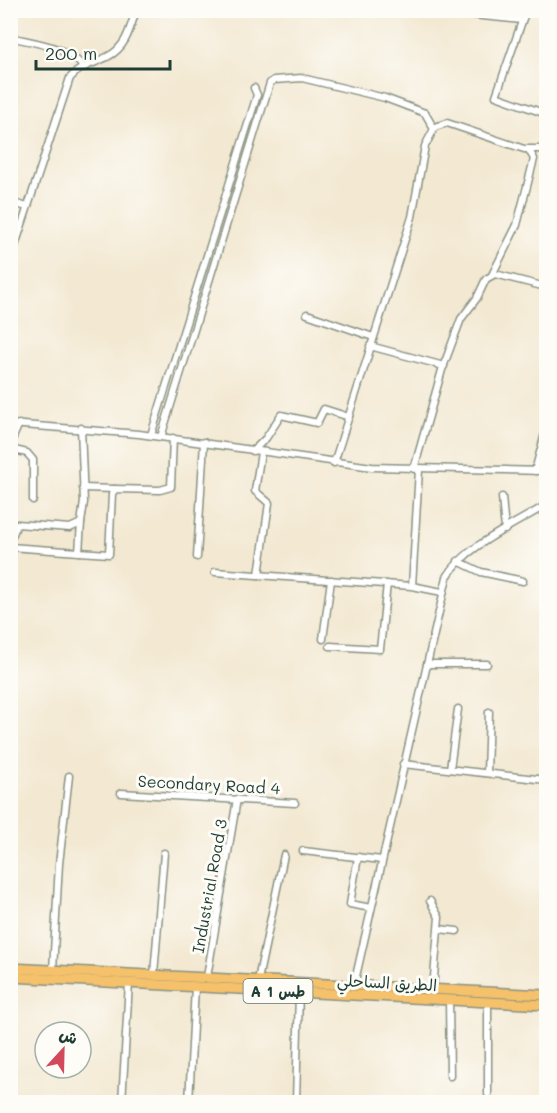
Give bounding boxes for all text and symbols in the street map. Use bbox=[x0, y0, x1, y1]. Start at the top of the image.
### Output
scale bar bbox=[36, 33, 170, 71]
text: 200 m bbox=[45, 41, 97, 65]
street label: Secondary Road 4 bbox=[137, 770, 281, 798]
street label: Industrial Road 3 bbox=[187, 817, 231, 955]
street label: الطريق الساحلي bbox=[336, 969, 438, 1000]
road number: A 1 طس bbox=[244, 979, 312, 1003]
north arrow bbox=[33, 1020, 93, 1080]
text: ش bbox=[57, 1023, 81, 1049]

